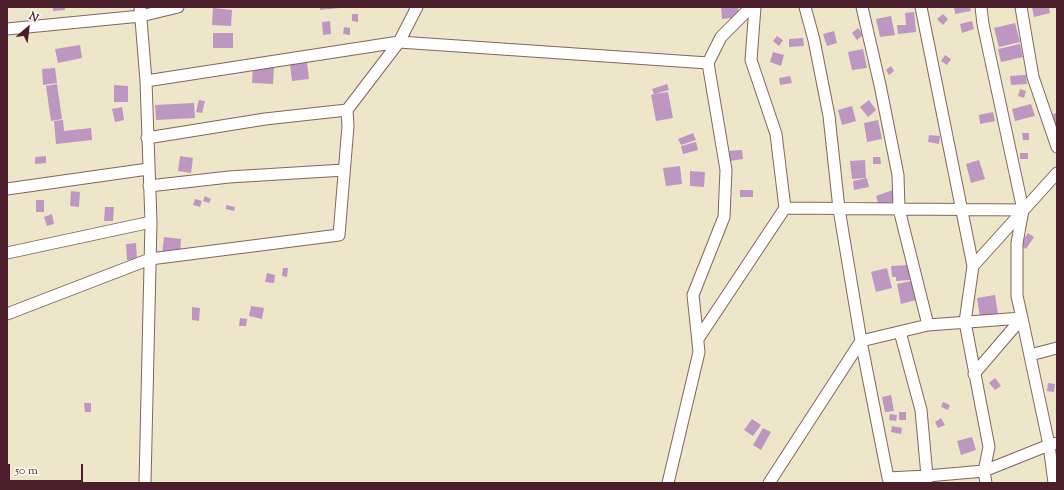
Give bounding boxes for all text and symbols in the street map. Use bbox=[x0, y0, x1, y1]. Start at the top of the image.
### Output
north arrow bbox=[8, 8, 48, 48]
text: N bbox=[26, 8, 41, 27]
scale bar bbox=[10, 456, 85, 482]
text: 50 m bbox=[15, 462, 38, 480]

